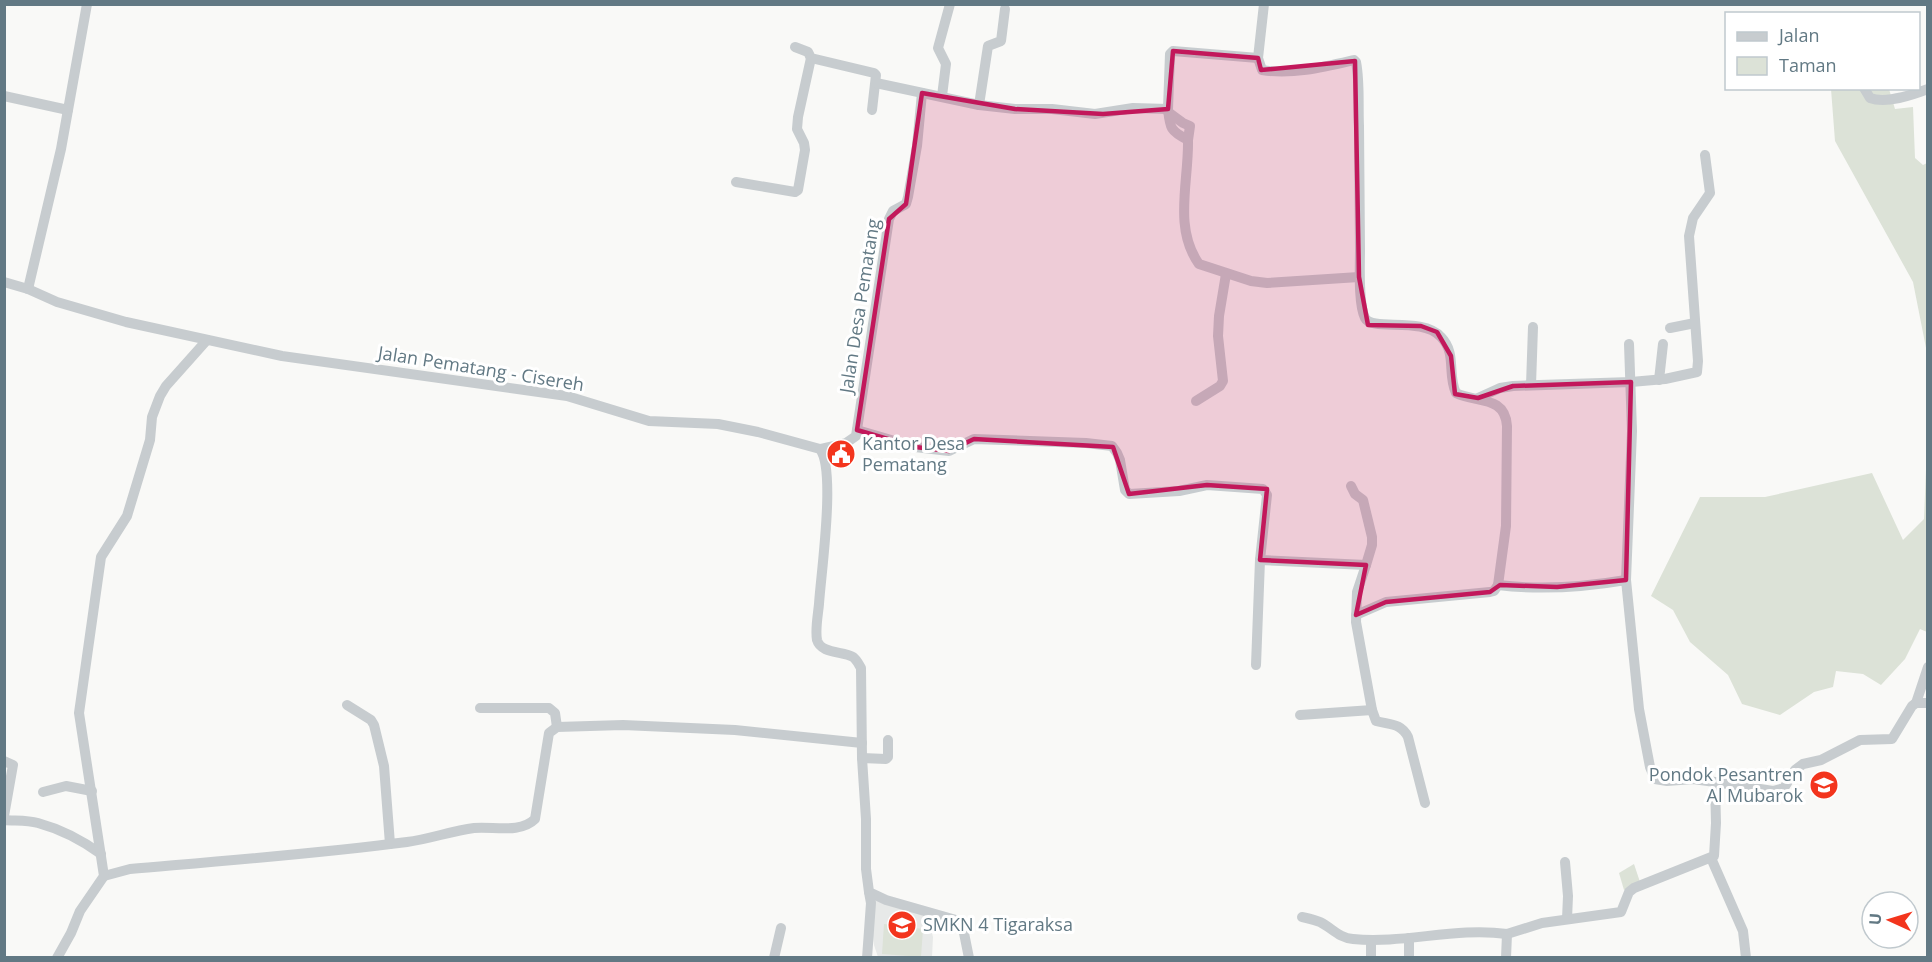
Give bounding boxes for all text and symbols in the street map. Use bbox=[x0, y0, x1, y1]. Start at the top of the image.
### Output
legend bbox=[1725, 12, 1920, 90]
text: Jalan bbox=[1777, 23, 1819, 47]
text: Taman bbox=[1779, 53, 1837, 77]
street label: Jalan Desa Pematang bbox=[833, 217, 885, 397]
street label: Jalan Pematang - Cisereh bbox=[375, 340, 586, 396]
place label: Kantor Desa Pematang bbox=[862, 431, 965, 476]
public building icon: Kantor Desa Pematang bbox=[825, 438, 857, 470]
place label: Pondok Pesantren Al Mubarok bbox=[1649, 762, 1804, 807]
school or university icon: Pondok Pesantren Al Mubarok bbox=[1808, 769, 1840, 801]
north arrow bbox=[1860, 890, 1920, 950]
school or university icon: SMKN 4 Tigaraksa bbox=[886, 909, 918, 941]
place label: SMKN 4 Tigaraksa bbox=[923, 912, 1073, 936]
text: U bbox=[1864, 912, 1886, 926]

